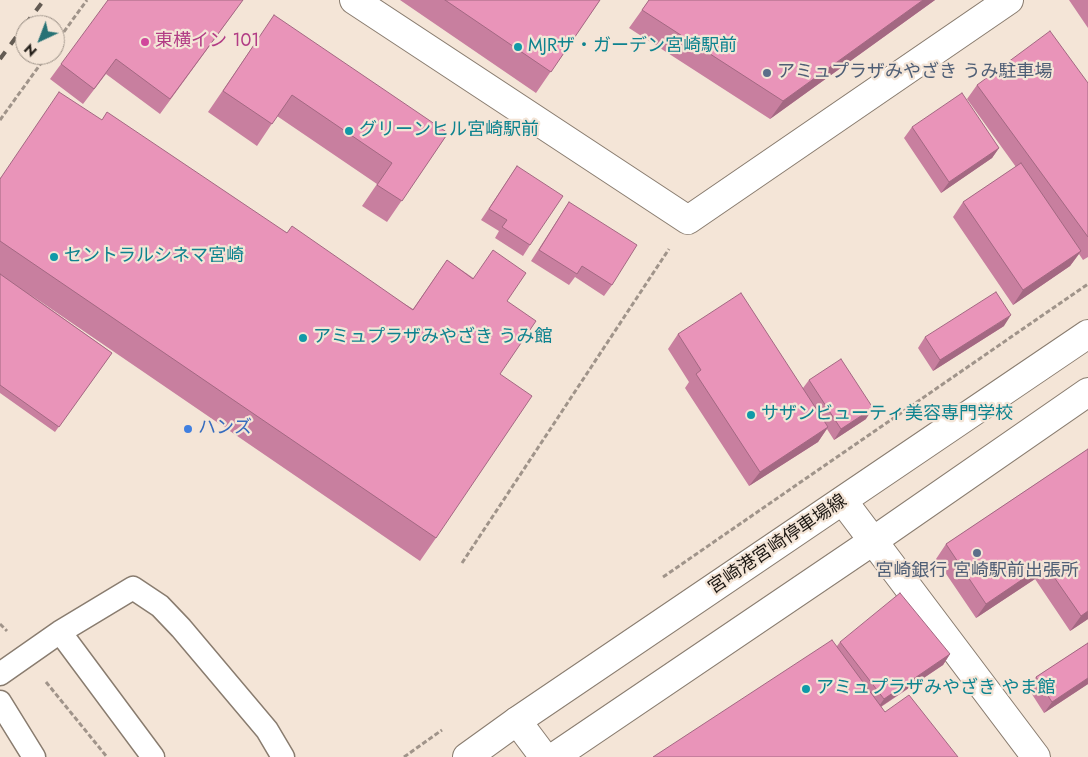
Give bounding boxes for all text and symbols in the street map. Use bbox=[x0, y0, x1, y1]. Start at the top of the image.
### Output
north arrow bbox=[15, 15, 65, 65]
place label: 東横イン 101 bbox=[155, 31, 259, 53]
marker: 東横イン 101 bbox=[139, 36, 151, 48]
place label: MJRザ・ガーデン宮崎駅前 bbox=[528, 36, 737, 58]
text: N bbox=[20, 39, 41, 61]
marker: MJRザ・ガーデン宮崎駅前 bbox=[512, 41, 524, 53]
place label: アミュプラザみやざき うみ駐車場 bbox=[777, 62, 1052, 84]
marker: アミュプラザみやざき うみ駐車場 bbox=[761, 67, 773, 79]
place label: グリーンヒル宮崎駅前 bbox=[359, 120, 539, 142]
marker: グリーンヒル宮崎駅前 bbox=[343, 125, 355, 137]
place label: セントラルシネマ宮崎 bbox=[64, 246, 244, 268]
marker: セントラルシネマ宮崎 bbox=[48, 251, 60, 263]
place label: アミュプラザみやざき うみ館 bbox=[313, 327, 552, 349]
marker: アミュプラザみやざき うみ館 bbox=[297, 332, 309, 344]
place label: サザンビューティ美容専門学校 bbox=[761, 404, 1013, 426]
marker: サザンビューティ美容専門学校 bbox=[745, 409, 757, 421]
place label: ハンズ bbox=[198, 418, 252, 440]
marker: ハンズ bbox=[182, 423, 194, 435]
street label: 宮崎港宮崎停車場線 bbox=[705, 491, 851, 599]
marker: 宮崎銀行 宮崎駅前出張所 bbox=[971, 547, 983, 559]
place label: 宮崎銀行 宮崎駅前出張所 bbox=[875, 561, 1079, 583]
place label: アミュプラザみやざき やま館 bbox=[816, 678, 1055, 700]
marker: アミュプラザみやざき やま館 bbox=[800, 683, 812, 695]

